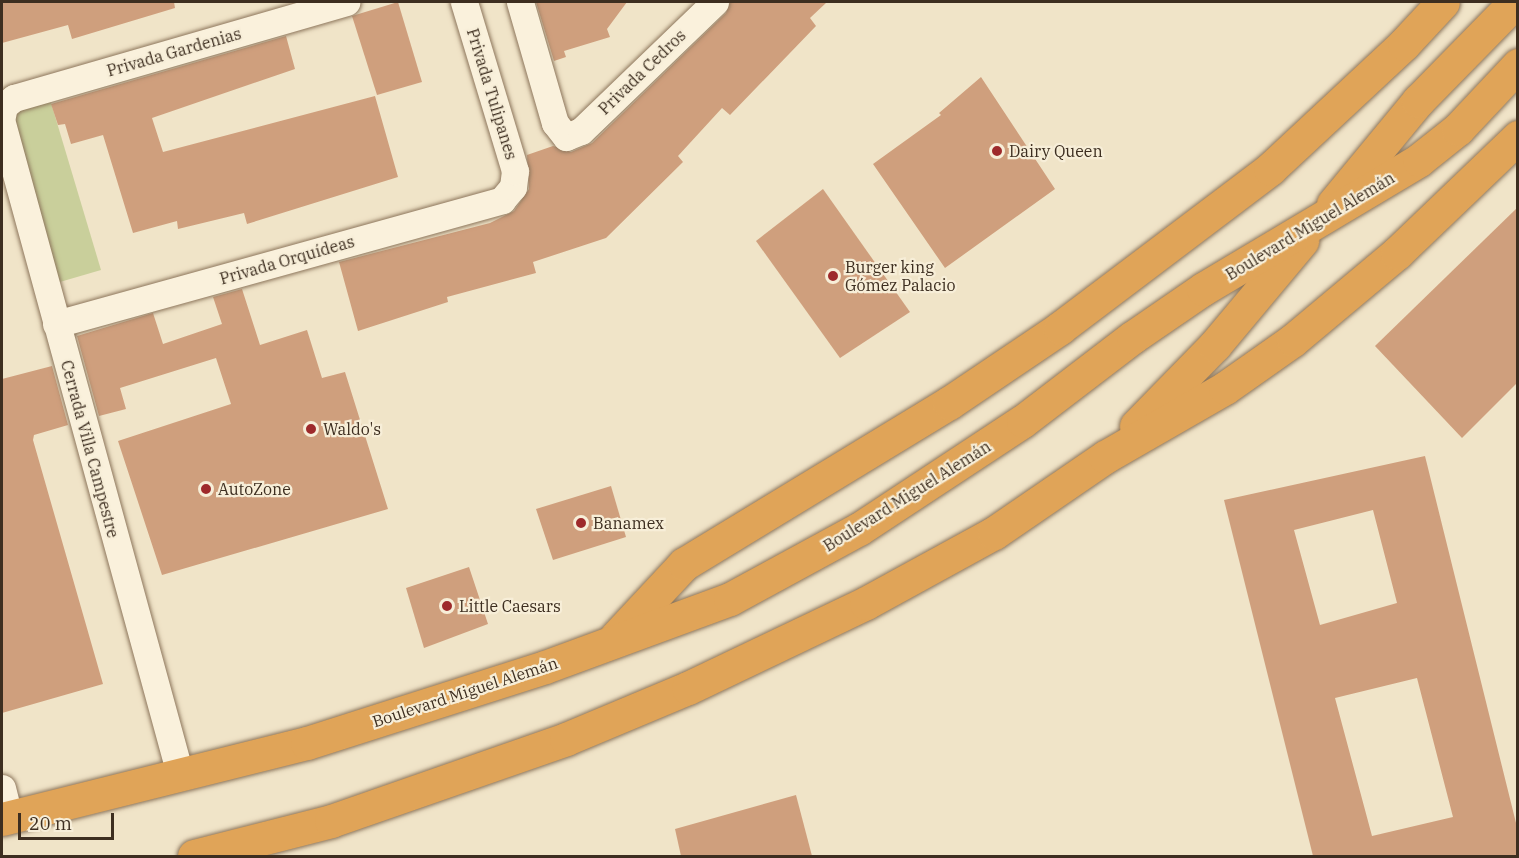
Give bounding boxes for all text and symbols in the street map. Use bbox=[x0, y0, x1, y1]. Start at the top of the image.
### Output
street label: Privada Gardenias bbox=[105, 24, 243, 80]
street label: Privada Tulipanes bbox=[463, 26, 521, 162]
street label: Privada Cedros bbox=[594, 26, 690, 118]
place label: Dairy Queen bbox=[1009, 141, 1103, 161]
marker: Dairy Queen bbox=[990, 144, 1004, 158]
street label: Boulevard Miguel Alemán bbox=[1222, 168, 1398, 284]
street label: Privada Orquídeas bbox=[217, 232, 357, 288]
place label: Burger king Gómez Palacio bbox=[845, 257, 955, 295]
marker: Burger king Gómez Palacio bbox=[826, 269, 840, 283]
street label: Cerrada Villa Campestre bbox=[57, 358, 123, 540]
place label: Waldo's bbox=[323, 419, 381, 439]
marker: Waldo's bbox=[304, 422, 318, 436]
street label: Boulevard Miguel Alemán bbox=[820, 437, 994, 555]
place label: AutoZone bbox=[218, 479, 291, 499]
marker: AutoZone bbox=[199, 482, 213, 496]
place label: Banamex bbox=[593, 513, 664, 533]
marker: Banamex bbox=[574, 516, 588, 530]
place label: Little Caesars bbox=[459, 596, 561, 616]
marker: Little Caesars bbox=[440, 599, 454, 613]
street label: Boulevard Miguel Alemán bbox=[370, 653, 560, 731]
scale bar bbox=[21, 801, 117, 839]
text: 20 m bbox=[29, 812, 72, 835]

